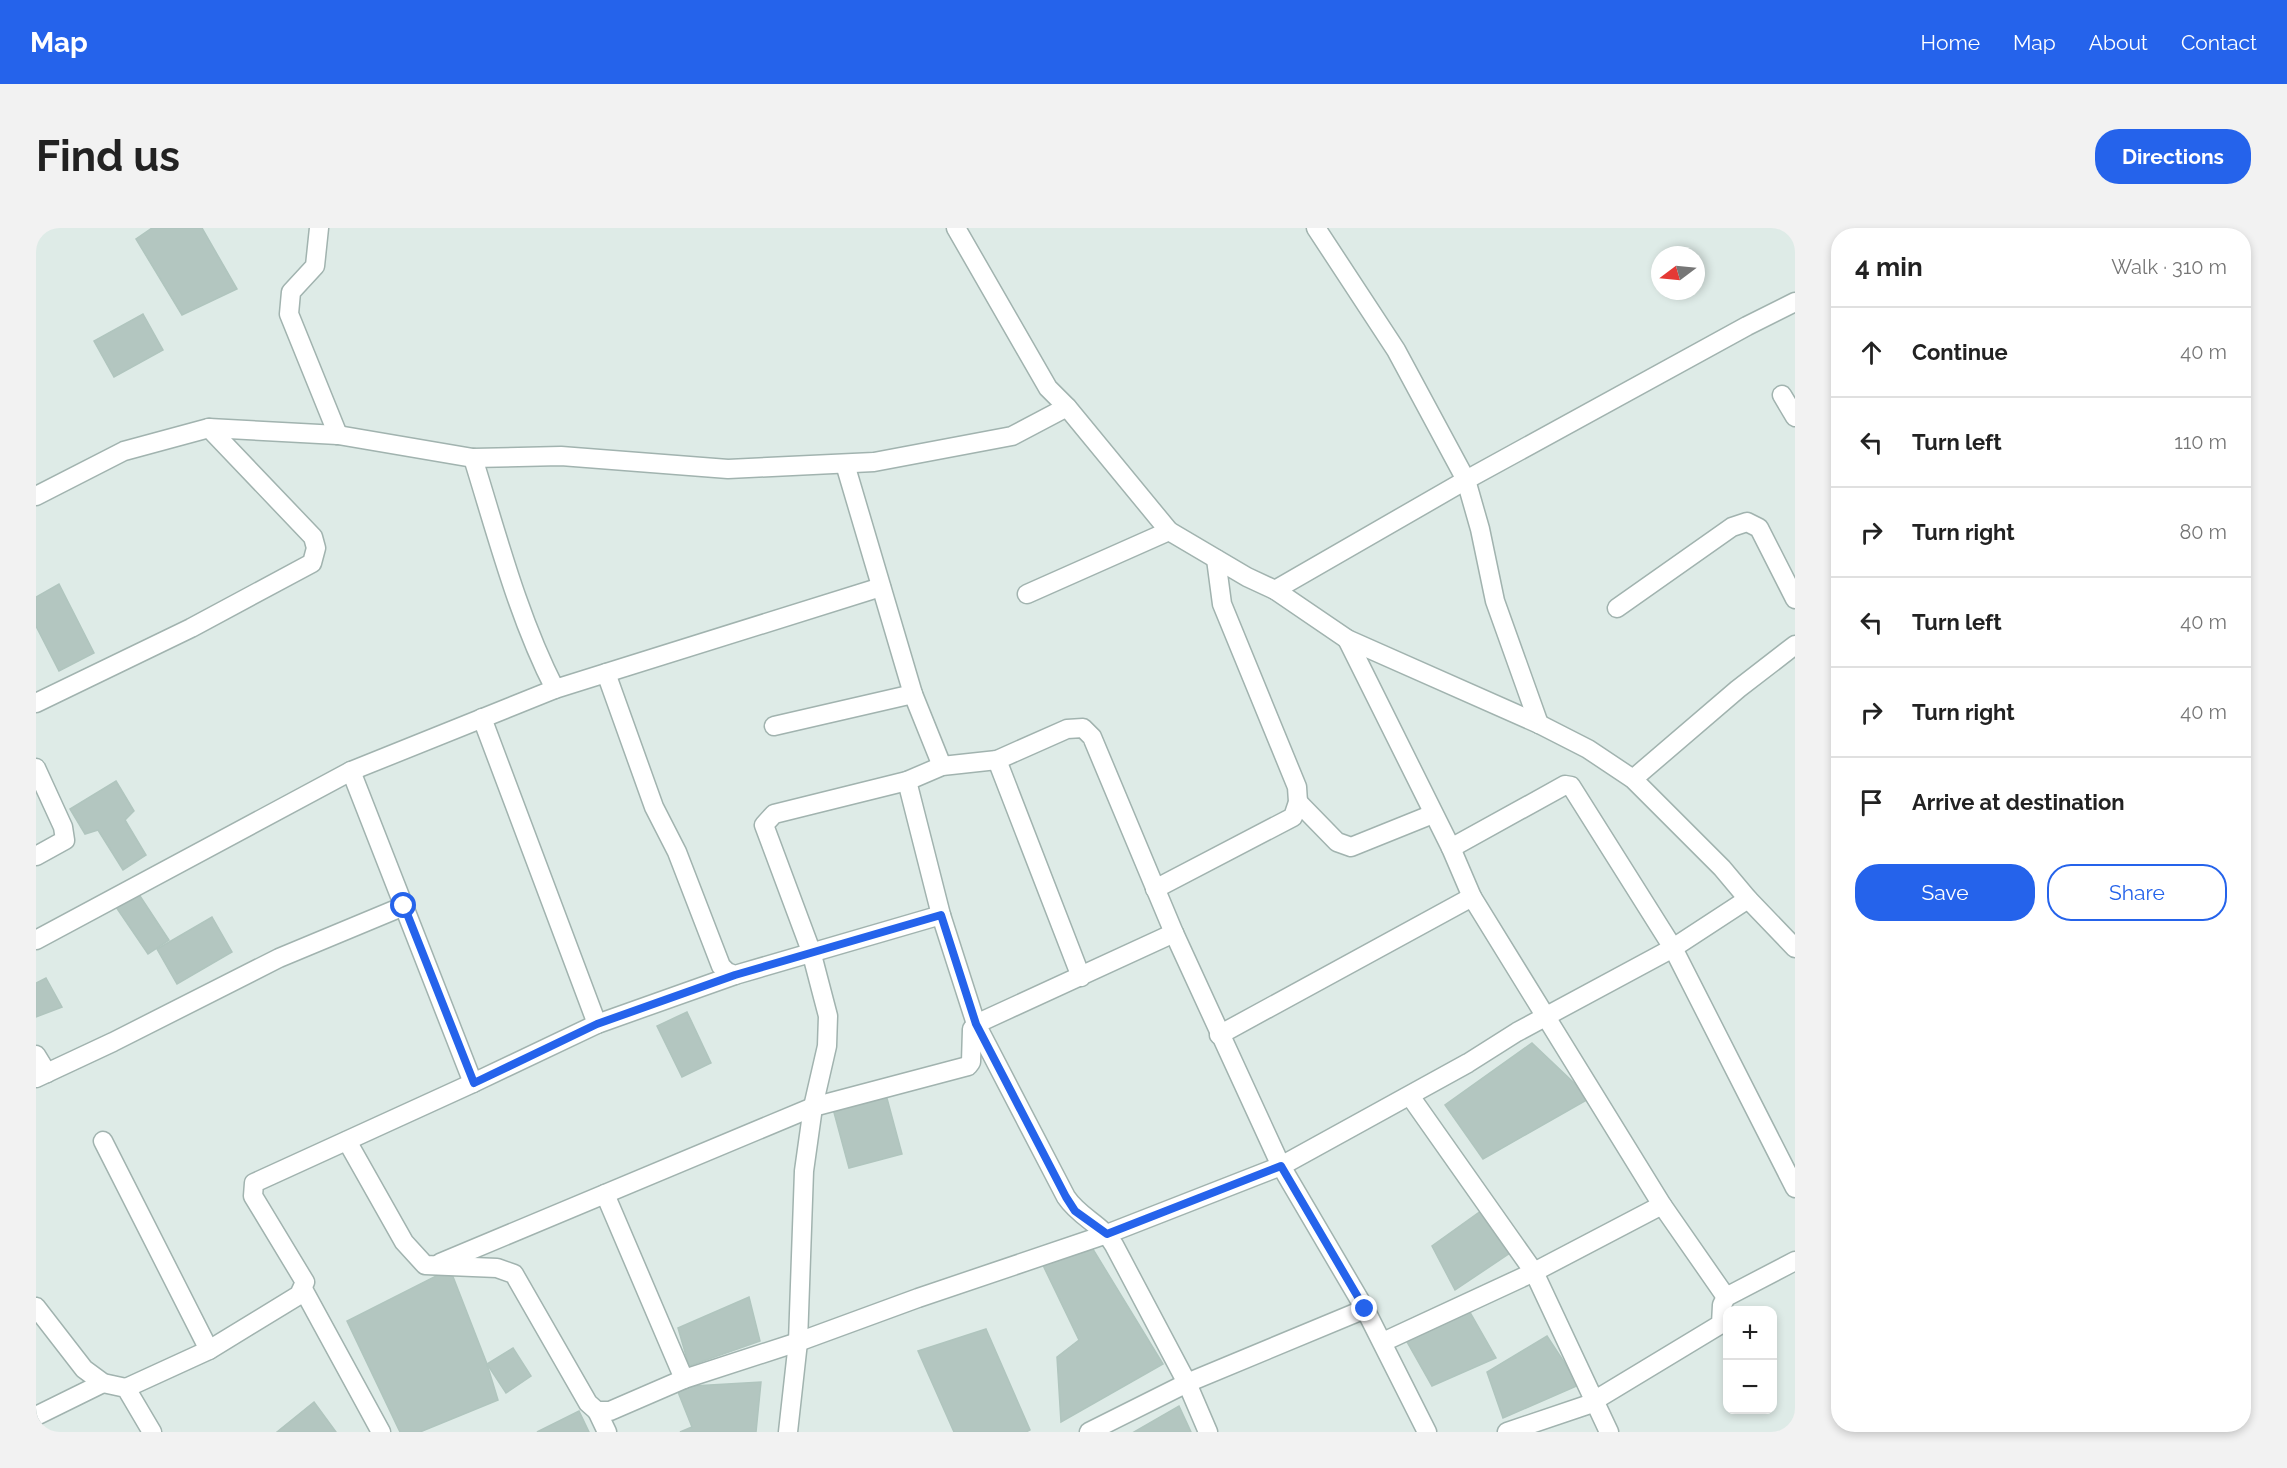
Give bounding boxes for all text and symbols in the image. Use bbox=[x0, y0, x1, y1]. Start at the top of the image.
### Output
text: Map bbox=[30, 26, 88, 59]
text: Home bbox=[1921, 30, 1980, 55]
text: Map bbox=[2013, 30, 2056, 55]
text: About bbox=[2089, 30, 2148, 55]
text: Contact bbox=[2181, 30, 2257, 55]
button: Directions bbox=[2095, 129, 2251, 184]
text: Find us bbox=[36, 132, 180, 181]
north arrow bbox=[1651, 246, 1705, 300]
text: 4 min bbox=[1855, 252, 1923, 282]
text: Walk · 310 m bbox=[2111, 255, 2227, 279]
icon: ahead bbox=[1855, 336, 1888, 369]
text: Continue bbox=[1912, 339, 2008, 365]
text: 40 m bbox=[2180, 340, 2227, 364]
icon: left bbox=[1855, 426, 1888, 459]
text: Turn left bbox=[1912, 429, 2002, 455]
text: 110 m bbox=[2174, 430, 2227, 454]
icon: right bbox=[1855, 516, 1888, 549]
text: Turn right bbox=[1912, 519, 2015, 545]
text: 80 m bbox=[2179, 520, 2227, 544]
icon: left bbox=[1855, 606, 1888, 639]
text: Turn left bbox=[1912, 609, 2002, 635]
text: 40 m bbox=[2180, 610, 2227, 634]
icon: right bbox=[1855, 696, 1888, 729]
text: Turn right bbox=[1912, 699, 2015, 725]
text: 40 m bbox=[2180, 700, 2227, 724]
icon: arrive bbox=[1855, 786, 1888, 819]
text: Arrive at destination bbox=[1912, 789, 2125, 815]
button: Save bbox=[1855, 864, 2035, 921]
button: Share bbox=[2047, 864, 2227, 921]
route start bbox=[390, 892, 416, 918]
route end bbox=[1351, 1295, 1377, 1321]
map controls bbox=[1723, 1306, 1777, 1414]
button: + bbox=[1723, 1306, 1777, 1360]
button: − bbox=[1723, 1360, 1777, 1414]

